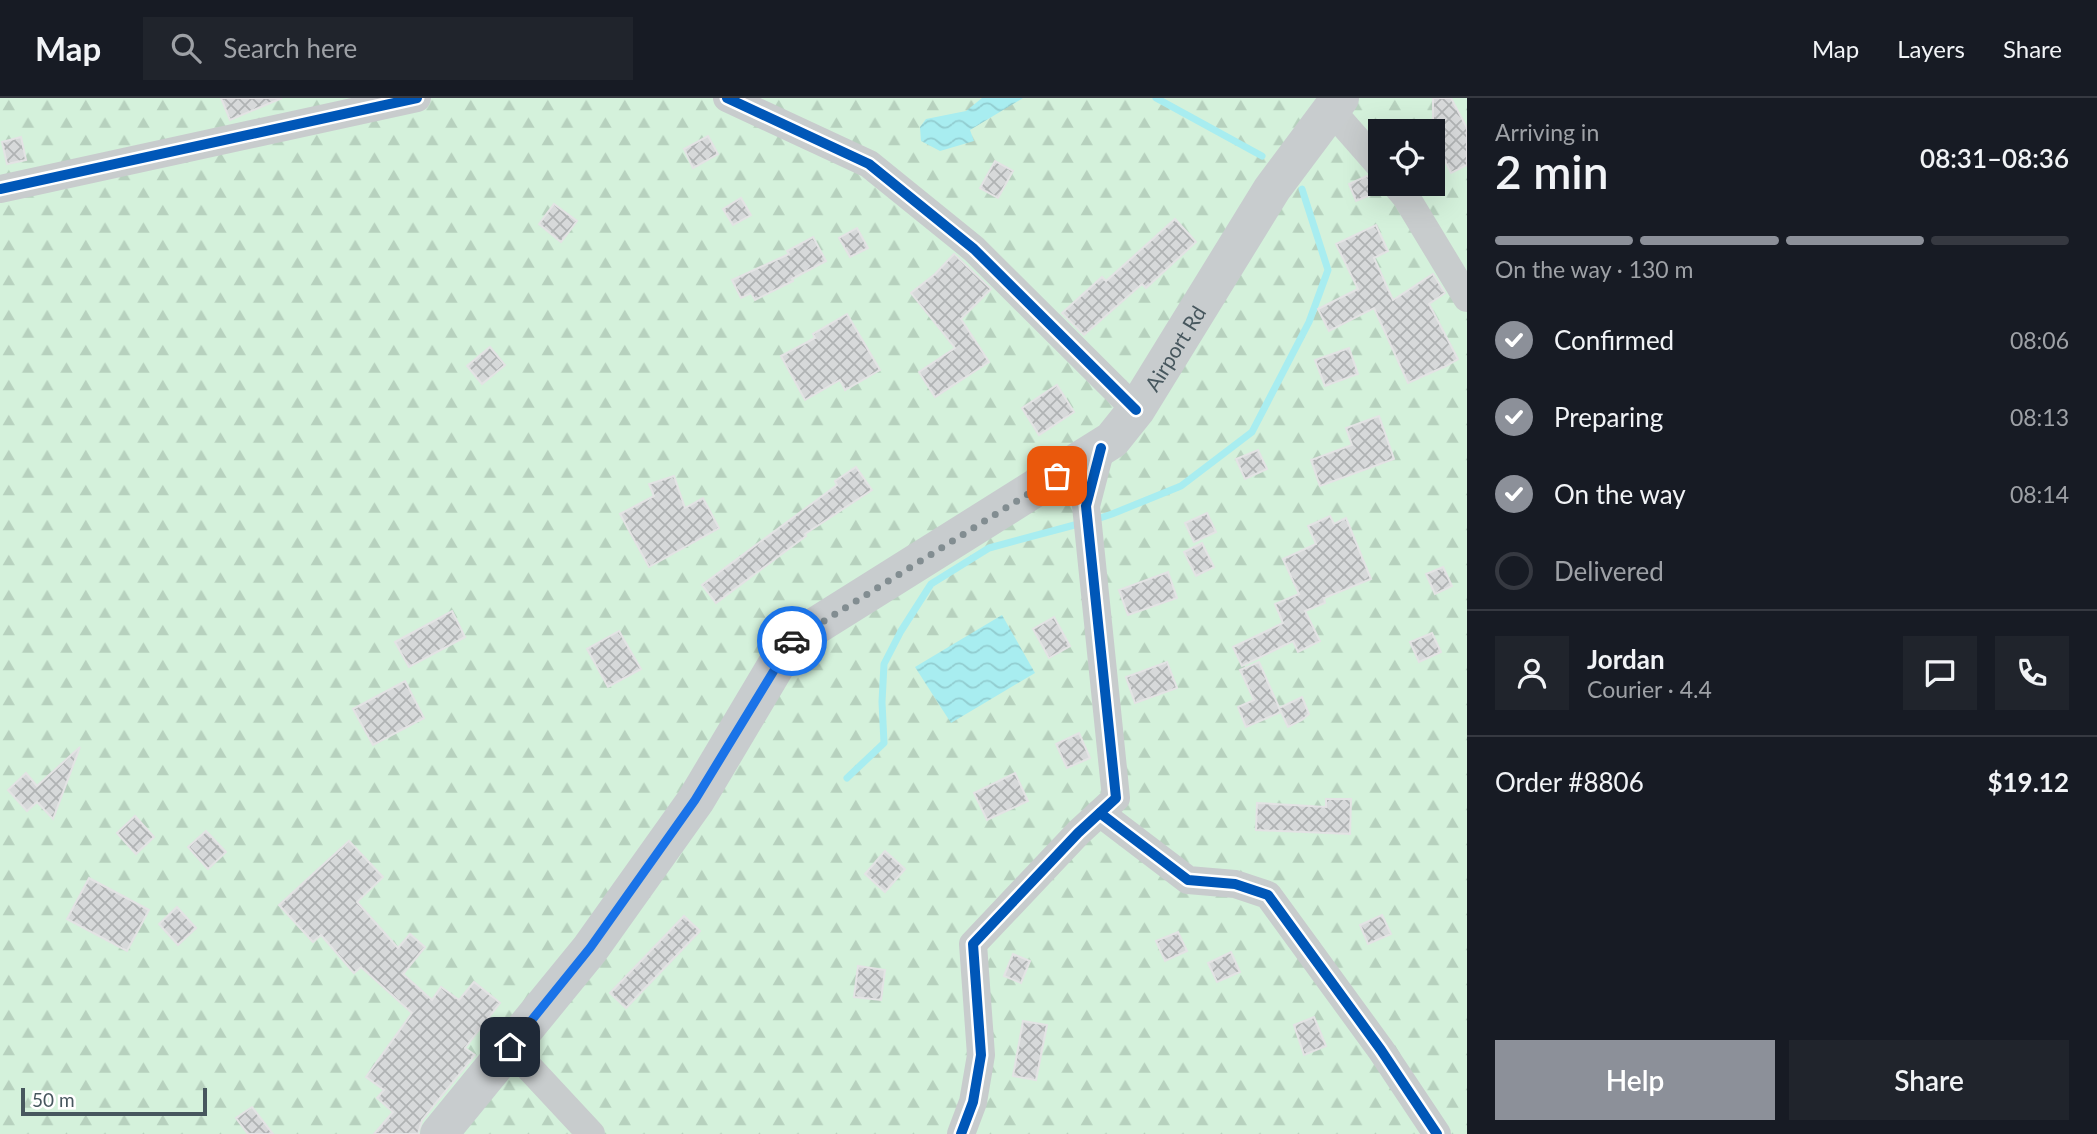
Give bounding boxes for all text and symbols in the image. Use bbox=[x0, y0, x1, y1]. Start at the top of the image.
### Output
search box bbox=[143, 17, 633, 80]
text: Map bbox=[35, 28, 101, 68]
icon: search bbox=[167, 29, 205, 67]
text: Search here bbox=[223, 32, 357, 64]
text: Map bbox=[1812, 34, 1859, 63]
text: Layers bbox=[1897, 34, 1965, 63]
text: Share bbox=[2003, 34, 2062, 63]
text: Arriving in bbox=[1495, 118, 1599, 146]
map controls bbox=[1368, 119, 1445, 196]
button: locate bbox=[1368, 119, 1445, 196]
text: 08:31–08:36 bbox=[1920, 142, 2069, 174]
text: 2 min bbox=[1495, 144, 1609, 199]
text: On the way · 130 m bbox=[1495, 255, 1694, 283]
street label: Airport Rd bbox=[1139, 301, 1210, 395]
icon: check bbox=[1495, 321, 1533, 359]
text: Confirmed bbox=[1554, 324, 1674, 356]
text: 08:06 bbox=[2010, 326, 2069, 354]
icon: check bbox=[1495, 398, 1533, 436]
text: Preparing bbox=[1554, 401, 1663, 433]
text: 08:13 bbox=[2010, 403, 2069, 431]
pin bbox=[1027, 446, 1087, 506]
icon: bag bbox=[1038, 457, 1076, 495]
icon: check bbox=[1495, 475, 1533, 513]
text: On the way bbox=[1554, 478, 1686, 510]
text: 08:14 bbox=[2010, 480, 2069, 508]
text: Delivered bbox=[1554, 555, 1664, 587]
courier bbox=[757, 606, 827, 676]
icon: car bbox=[773, 622, 811, 660]
button: person bbox=[1495, 636, 1569, 710]
button: chat bbox=[1903, 636, 1977, 710]
button: phone bbox=[1995, 636, 2069, 710]
text: Jordan bbox=[1587, 643, 1665, 675]
text: Courier · 4.4 bbox=[1587, 675, 1712, 703]
text: Order #8806 bbox=[1495, 766, 1644, 798]
text: $19.12 bbox=[1987, 766, 2069, 798]
pin bbox=[480, 1017, 540, 1077]
icon: home bbox=[491, 1028, 529, 1066]
button: Help bbox=[1495, 1040, 1775, 1120]
button: Share bbox=[1789, 1040, 2069, 1120]
scale bar bbox=[21, 1085, 206, 1117]
text: 50 m bbox=[32, 1088, 75, 1111]

